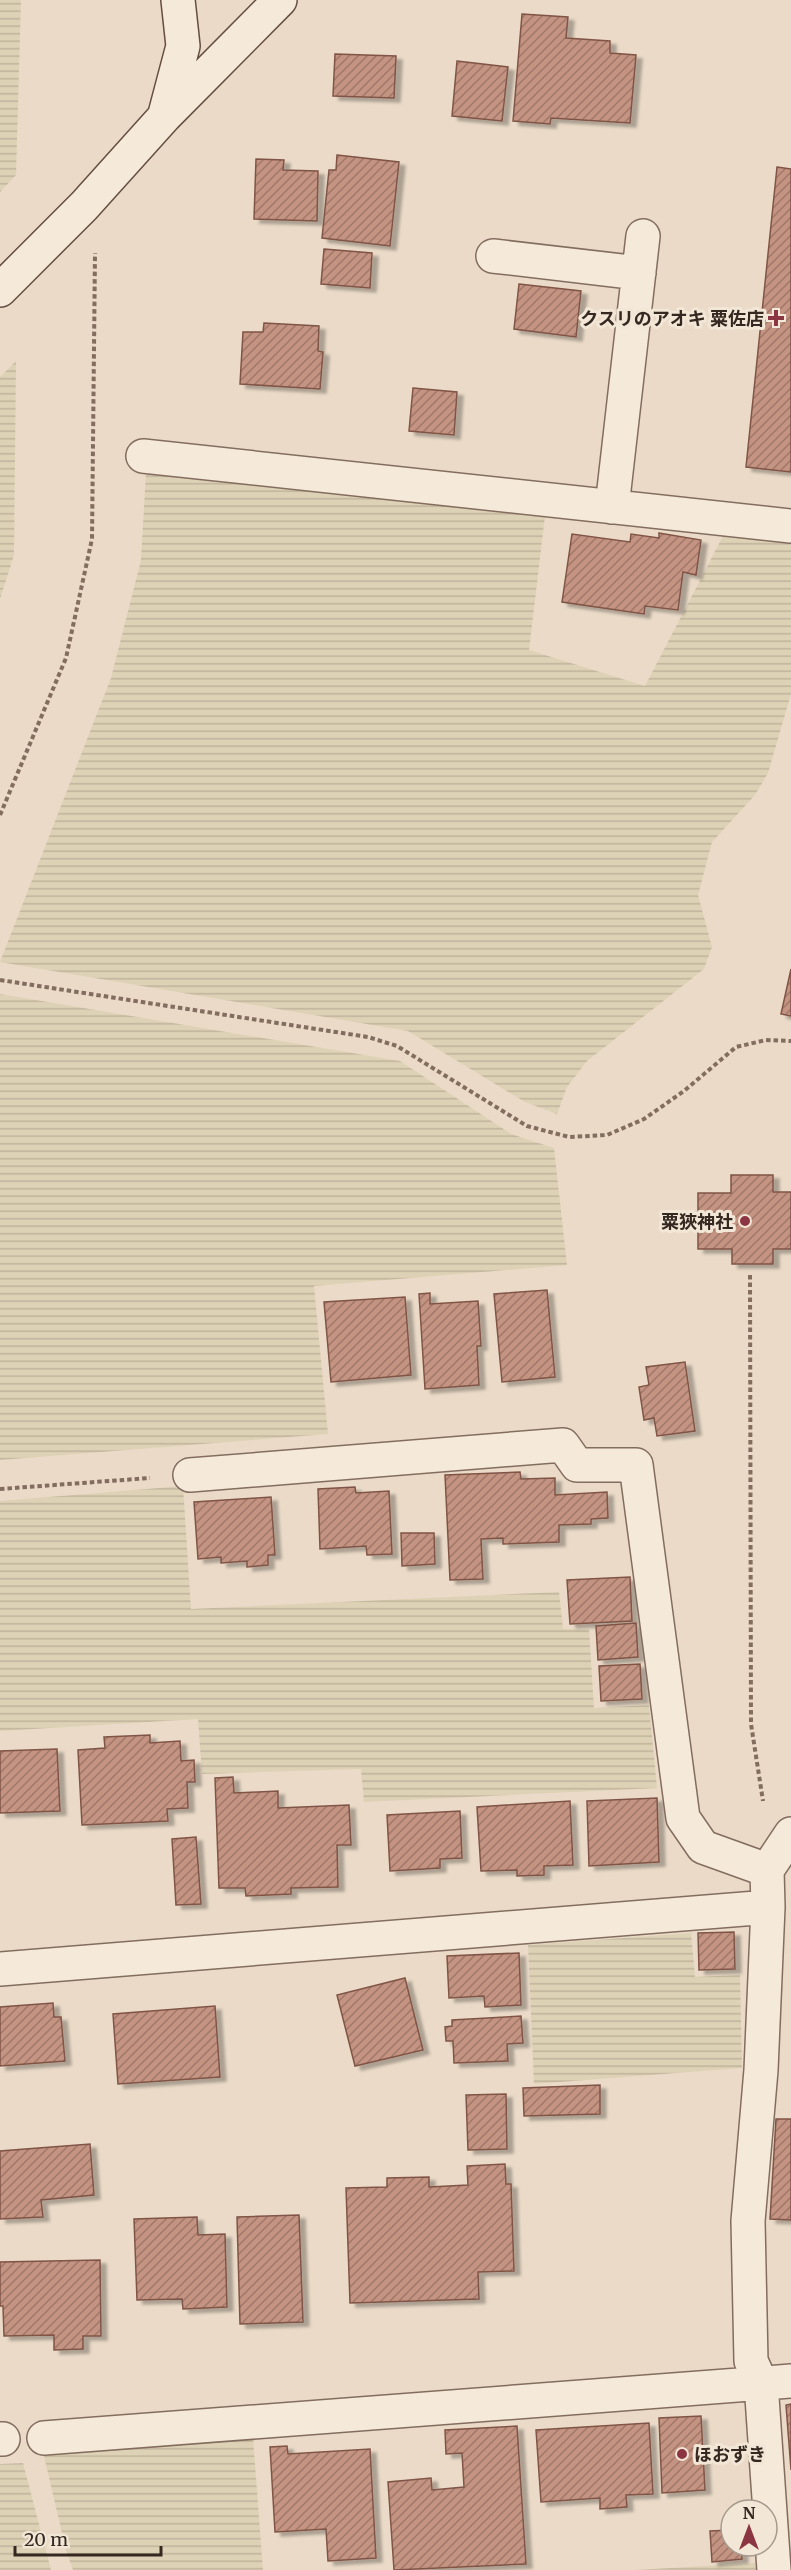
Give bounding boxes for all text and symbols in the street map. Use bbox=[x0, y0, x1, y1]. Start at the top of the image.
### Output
place label: クスリのアオキ 粟佐店 bbox=[580, 307, 764, 330]
marker: クスリのアオキ 粟佐店 bbox=[769, 311, 783, 325]
place label: 粟狹神社 bbox=[661, 1210, 733, 1233]
marker: 粟狹神社 bbox=[738, 1214, 752, 1228]
place label: ほおずき bbox=[694, 2443, 766, 2466]
marker: ほおずき bbox=[675, 2447, 689, 2461]
north arrow bbox=[719, 2498, 779, 2558]
text: N bbox=[743, 2503, 756, 2523]
scale bar bbox=[15, 2519, 160, 2557]
text: 20 m bbox=[24, 2528, 68, 2551]

